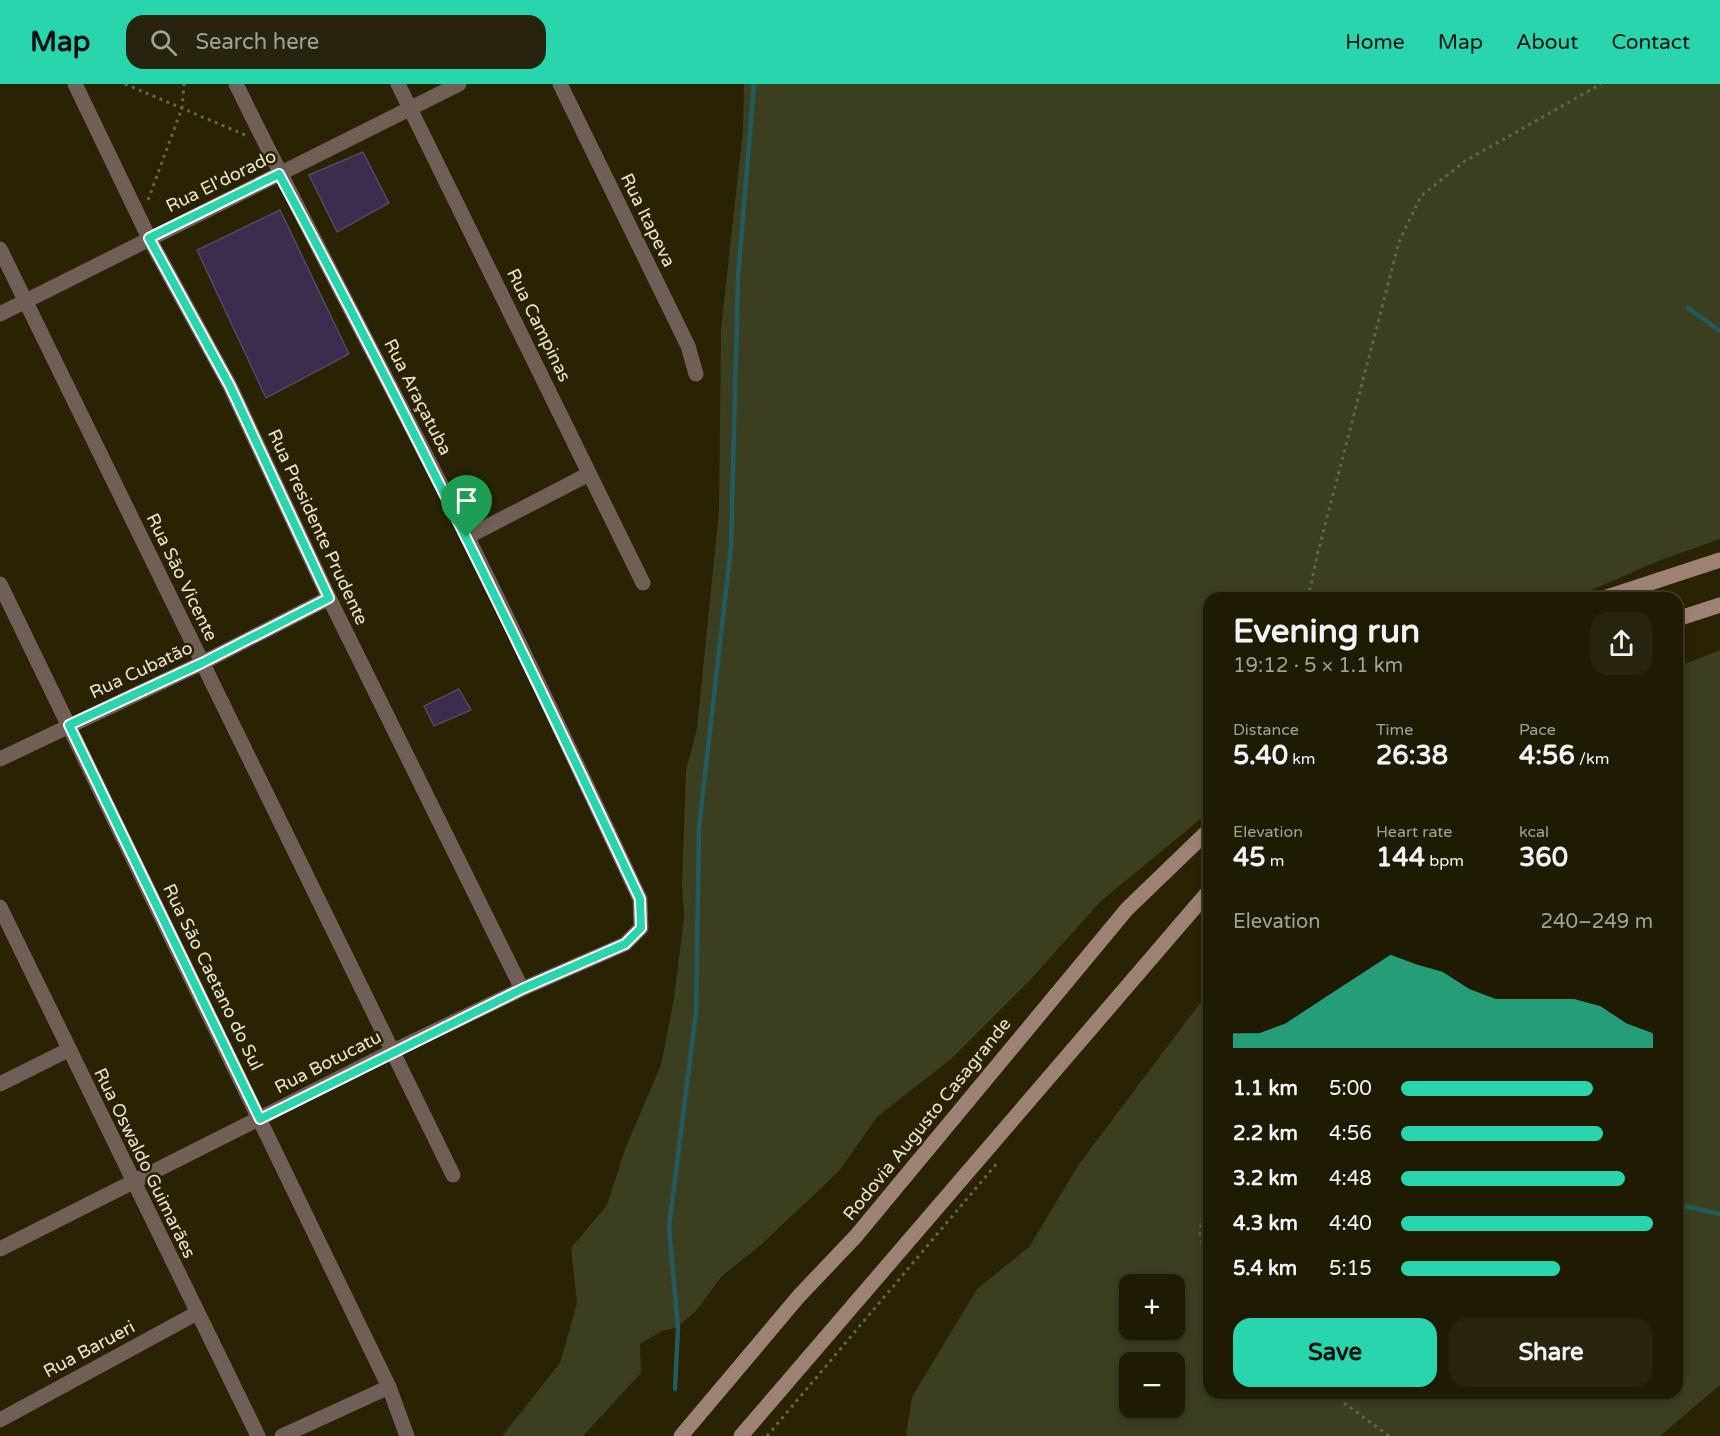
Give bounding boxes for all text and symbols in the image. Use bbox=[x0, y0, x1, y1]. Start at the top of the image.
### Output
search box bbox=[126, 15, 546, 69]
text: Map bbox=[30, 25, 90, 59]
icon: search bbox=[147, 26, 180, 59]
text: Search here bbox=[195, 29, 319, 55]
text: Home bbox=[1345, 30, 1405, 55]
text: Map bbox=[1438, 30, 1483, 55]
text: About bbox=[1516, 30, 1578, 55]
text: Contact bbox=[1611, 30, 1690, 55]
street label: Rua El'dorado bbox=[162, 145, 280, 217]
street label: Rua Itapeva bbox=[616, 170, 680, 270]
street label: Rua Campinas bbox=[502, 265, 576, 385]
street label: Rua Araçatuba bbox=[379, 335, 457, 459]
street label: Rua Presidente Prudente bbox=[263, 426, 373, 628]
pin bbox=[441, 475, 492, 537]
icon: arrive bbox=[450, 484, 483, 517]
street label: Rua São Vicente bbox=[142, 509, 222, 645]
text: Evening run bbox=[1233, 612, 1420, 651]
button: share bbox=[1590, 612, 1653, 675]
street label: Rua Cubatão bbox=[86, 637, 196, 703]
text: 19:12 · 5 × 1.1 km bbox=[1233, 654, 1403, 678]
text: Distance bbox=[1233, 720, 1299, 740]
text: Time bbox=[1376, 720, 1413, 740]
text: Pace bbox=[1519, 720, 1556, 740]
text: 5.40 bbox=[1233, 740, 1288, 771]
text: 26:38 bbox=[1376, 740, 1448, 771]
text: 4:56 bbox=[1519, 740, 1575, 771]
text: km bbox=[1288, 749, 1316, 769]
text: /km bbox=[1575, 749, 1609, 769]
text: Elevation bbox=[1233, 822, 1303, 842]
text: Heart rate bbox=[1376, 822, 1452, 842]
text: kcal bbox=[1519, 822, 1549, 842]
text: 45 bbox=[1233, 842, 1266, 873]
text: 144 bbox=[1376, 842, 1425, 873]
text: 360 bbox=[1519, 842, 1568, 873]
text: m bbox=[1266, 851, 1285, 871]
text: bpm bbox=[1425, 851, 1464, 871]
street label: Rua São Caetano do Sul bbox=[158, 880, 268, 1074]
text: Elevation bbox=[1233, 910, 1320, 934]
text: 240–249 m bbox=[1540, 910, 1653, 934]
street label: Rodovia Augusto Casagrande bbox=[838, 1013, 1016, 1225]
street label: Rua Botucatu bbox=[271, 1026, 385, 1098]
street label: Rua Oswaldo Guimarães bbox=[89, 1064, 201, 1262]
text: 1.1 km bbox=[1233, 1077, 1298, 1101]
text: 5:00 bbox=[1329, 1077, 1372, 1101]
text: 2.2 km bbox=[1233, 1122, 1298, 1146]
text: 4:56 bbox=[1329, 1122, 1372, 1146]
text: 3.2 km bbox=[1233, 1167, 1298, 1191]
text: 4:48 bbox=[1329, 1167, 1372, 1191]
text: 4.3 km bbox=[1233, 1212, 1298, 1236]
text: 4:40 bbox=[1329, 1212, 1372, 1236]
text: 5.4 km bbox=[1233, 1257, 1297, 1281]
text: 5:15 bbox=[1329, 1257, 1372, 1281]
map controls bbox=[1119, 1274, 1185, 1418]
button: + bbox=[1119, 1274, 1185, 1340]
street label: Rua Barueri bbox=[39, 1316, 139, 1382]
button: Save bbox=[1233, 1318, 1437, 1387]
button: Share bbox=[1449, 1318, 1653, 1387]
button: − bbox=[1119, 1352, 1185, 1418]

